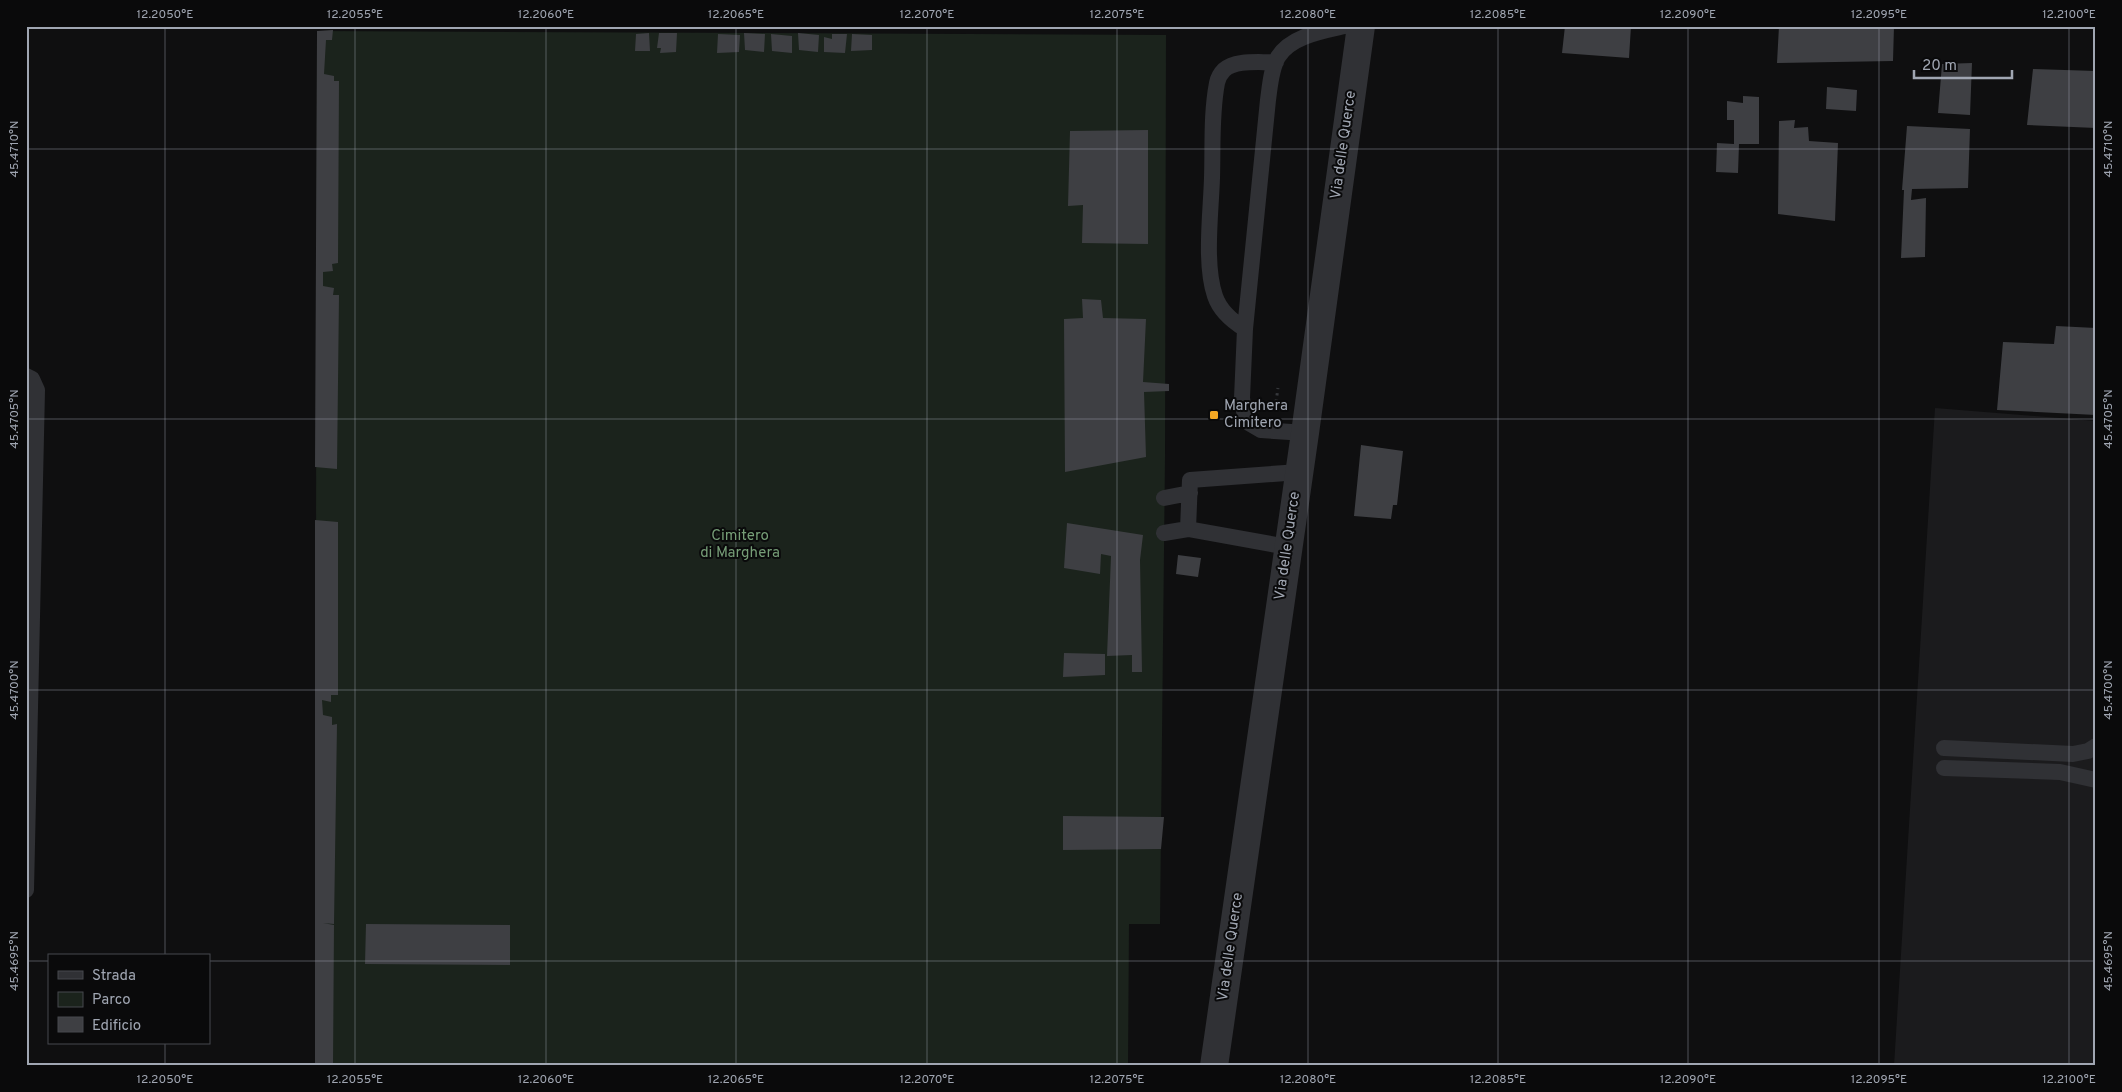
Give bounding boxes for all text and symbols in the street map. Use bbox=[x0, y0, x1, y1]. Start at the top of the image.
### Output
text: 12.2050°E bbox=[137, 7, 193, 23]
text: 12.2055°E bbox=[327, 7, 383, 23]
text: 12.2060°E bbox=[518, 7, 574, 23]
text: 12.2065°E bbox=[708, 7, 764, 23]
text: 12.2070°E bbox=[900, 7, 954, 23]
text: 12.2075°E bbox=[1089, 7, 1145, 23]
text: 12.2080°E bbox=[1280, 7, 1336, 23]
text: 12.2085°E bbox=[1470, 7, 1526, 23]
text: 12.2090°E bbox=[1660, 7, 1716, 23]
text: 12.2095°E bbox=[1851, 7, 1907, 23]
text: 12.2100°E bbox=[2042, 7, 2096, 23]
scale bar bbox=[1914, 48, 2012, 80]
text: 20 m bbox=[1922, 57, 1957, 76]
street label: Via delle Querce bbox=[1327, 89, 1361, 201]
text: 45.4710°N bbox=[7, 121, 23, 178]
text: 45.4710°N bbox=[2101, 121, 2117, 178]
text: 45.4705°N bbox=[7, 389, 23, 449]
text: 45.4705°N bbox=[2101, 389, 2117, 449]
place label: Marghera Cimitero bbox=[1224, 397, 1288, 433]
marker: Marghera Cimitero bbox=[1208, 409, 1220, 421]
street label: Via delle Querce bbox=[1271, 490, 1305, 602]
park label: Cimitero di Marghera bbox=[700, 527, 780, 563]
text: 45.4700°N bbox=[7, 660, 23, 720]
text: 45.4700°N bbox=[2101, 660, 2117, 720]
street label: Via delle Querce bbox=[1214, 891, 1248, 1003]
text: 45.4695°N bbox=[7, 931, 23, 991]
text: 45.4695°N bbox=[2101, 931, 2117, 991]
legend bbox=[48, 954, 210, 1044]
text: Strada bbox=[92, 967, 136, 986]
text: Parco bbox=[92, 991, 131, 1010]
text: Edificio bbox=[92, 1017, 141, 1036]
text: 12.2050°E bbox=[137, 1072, 193, 1088]
text: 12.2055°E bbox=[327, 1072, 383, 1088]
text: 12.2060°E bbox=[518, 1072, 574, 1088]
text: 12.2065°E bbox=[708, 1072, 764, 1088]
text: 12.2070°E bbox=[900, 1072, 954, 1088]
text: 12.2075°E bbox=[1089, 1072, 1145, 1088]
text: 12.2080°E bbox=[1280, 1072, 1336, 1088]
text: 12.2085°E bbox=[1470, 1072, 1526, 1088]
text: 12.2090°E bbox=[1660, 1072, 1716, 1088]
text: 12.2095°E bbox=[1851, 1072, 1907, 1088]
text: 12.2100°E bbox=[2042, 1072, 2096, 1088]

